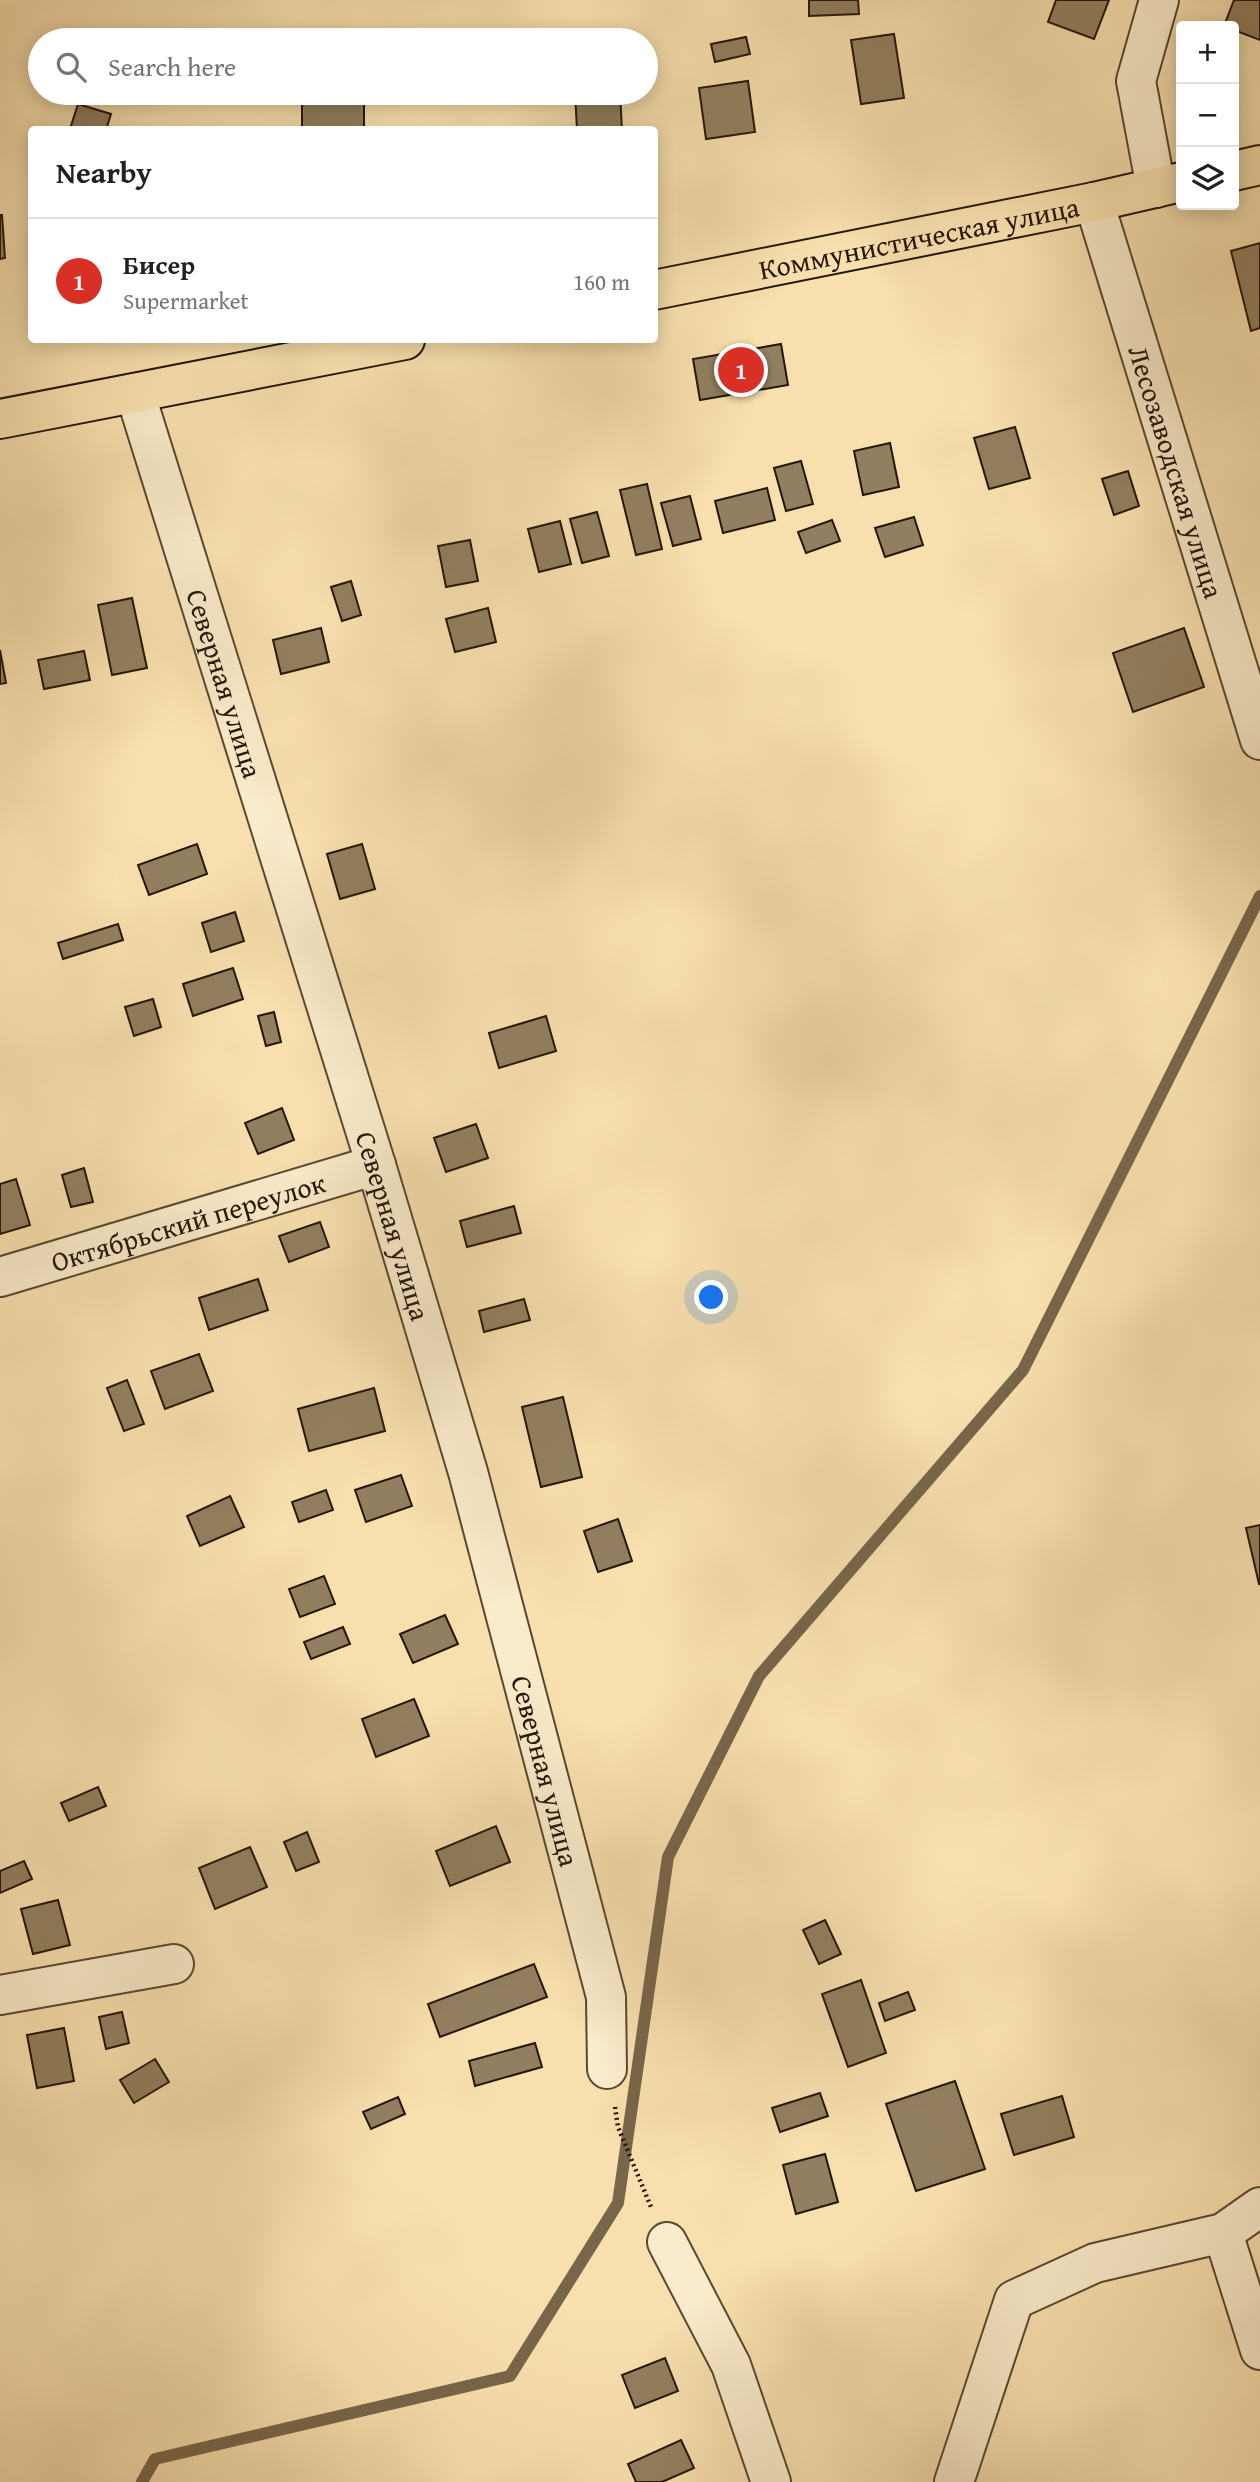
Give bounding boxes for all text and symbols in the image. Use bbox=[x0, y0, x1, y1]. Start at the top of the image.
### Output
map controls bbox=[1176, 21, 1239, 210]
button: + bbox=[1176, 21, 1239, 84]
search box bbox=[28, 28, 658, 105]
text: Search here bbox=[108, 47, 236, 86]
icon: search bbox=[52, 48, 90, 86]
button: − bbox=[1176, 84, 1239, 147]
button: layers bbox=[1176, 147, 1239, 210]
text: Nearby bbox=[56, 150, 152, 194]
street label: Коммунистическая улица bbox=[755, 185, 1083, 289]
text: Бисер bbox=[123, 245, 195, 284]
text: 1 bbox=[73, 265, 85, 298]
text: 160 m bbox=[573, 265, 630, 298]
text: Supermarket bbox=[123, 284, 249, 317]
street label: Лесозаводская улица bbox=[1119, 340, 1236, 604]
pin: 1 bbox=[718, 344, 764, 396]
street label: Северная улица bbox=[177, 584, 275, 783]
street label: Северная улица bbox=[346, 1126, 442, 1326]
street label: Октябрьский переулок bbox=[46, 1161, 330, 1281]
your location bbox=[694, 1280, 728, 1314]
street label: Северная улица bbox=[502, 1671, 591, 1871]

